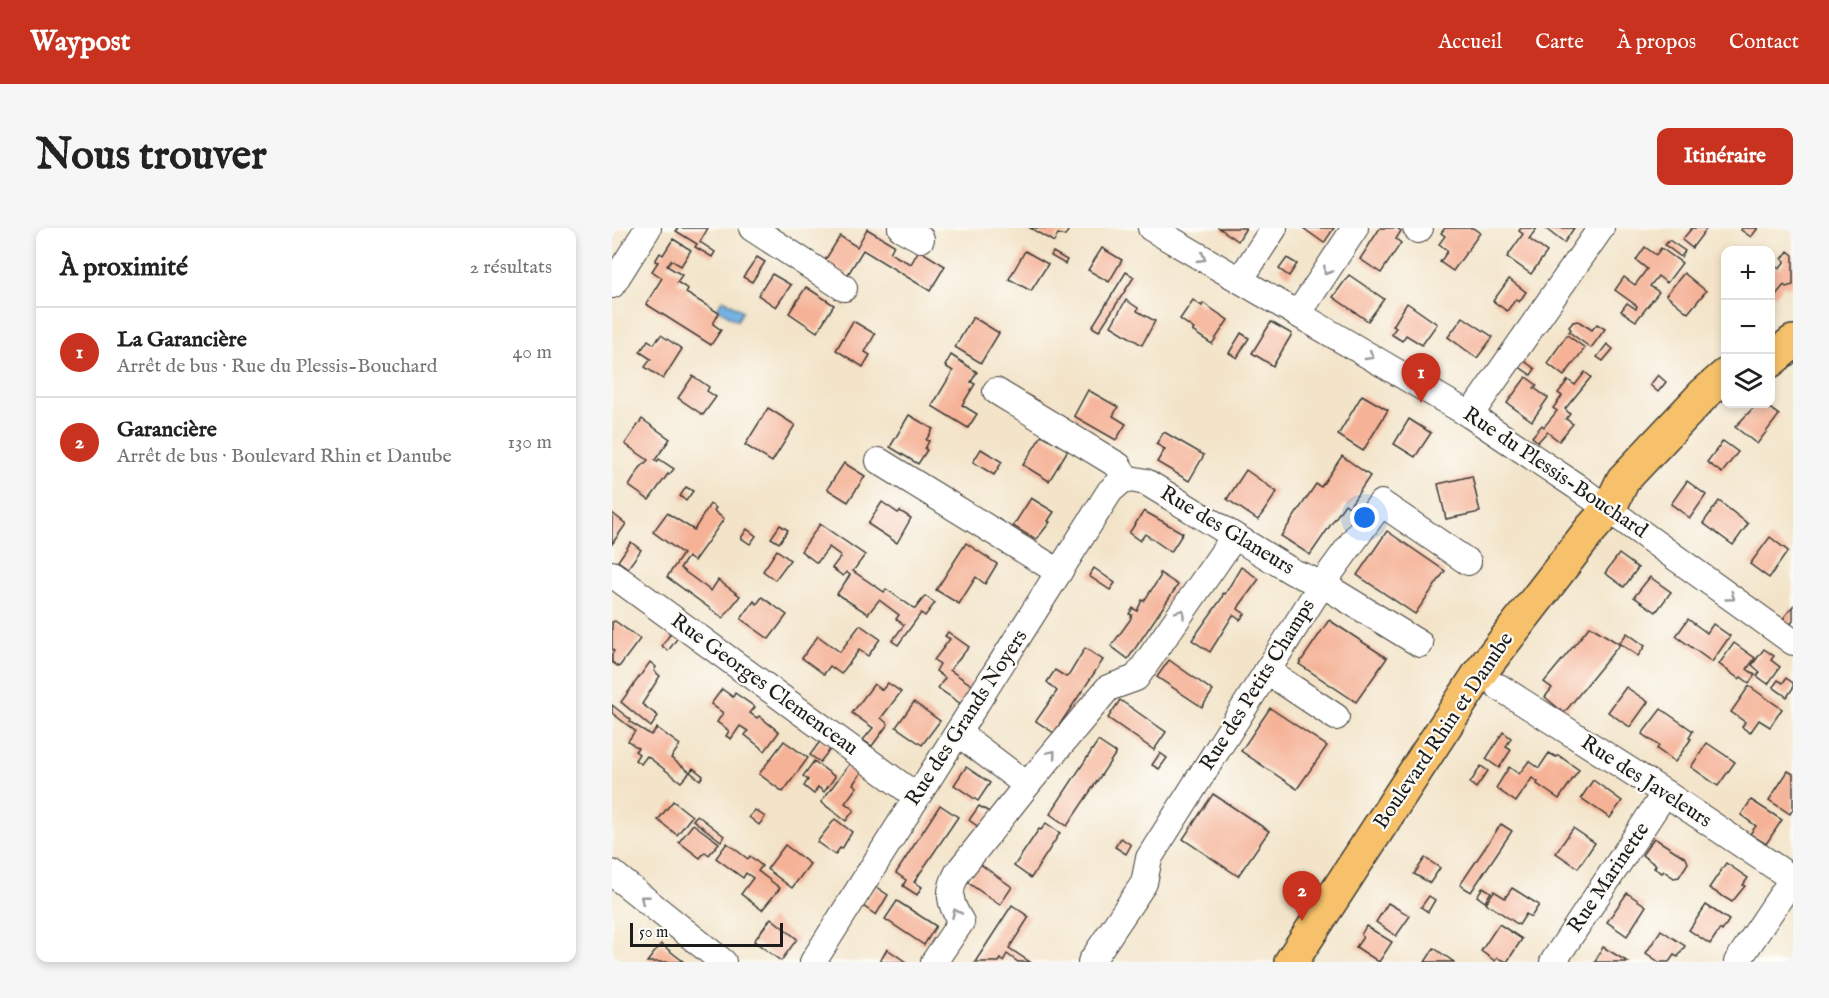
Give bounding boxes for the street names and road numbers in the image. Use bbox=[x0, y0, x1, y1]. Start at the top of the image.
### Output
street label: Rue du Plessis-Bouchard bbox=[1458, 401, 1653, 545]
street label: Rue des Glaneurs bbox=[1155, 480, 1299, 582]
street label: Rue des Petits Champs bbox=[1194, 594, 1322, 776]
street label: Rue Georges Clemenceau bbox=[665, 608, 863, 762]
street label: Rue des Grands Noyers bbox=[900, 625, 1034, 811]
street label: Boulevard Rhin et Danube bbox=[1368, 627, 1520, 835]
street label: Rue des Javeleurs bbox=[1575, 730, 1717, 834]
street label: Rue Marinette bbox=[1562, 817, 1656, 939]

